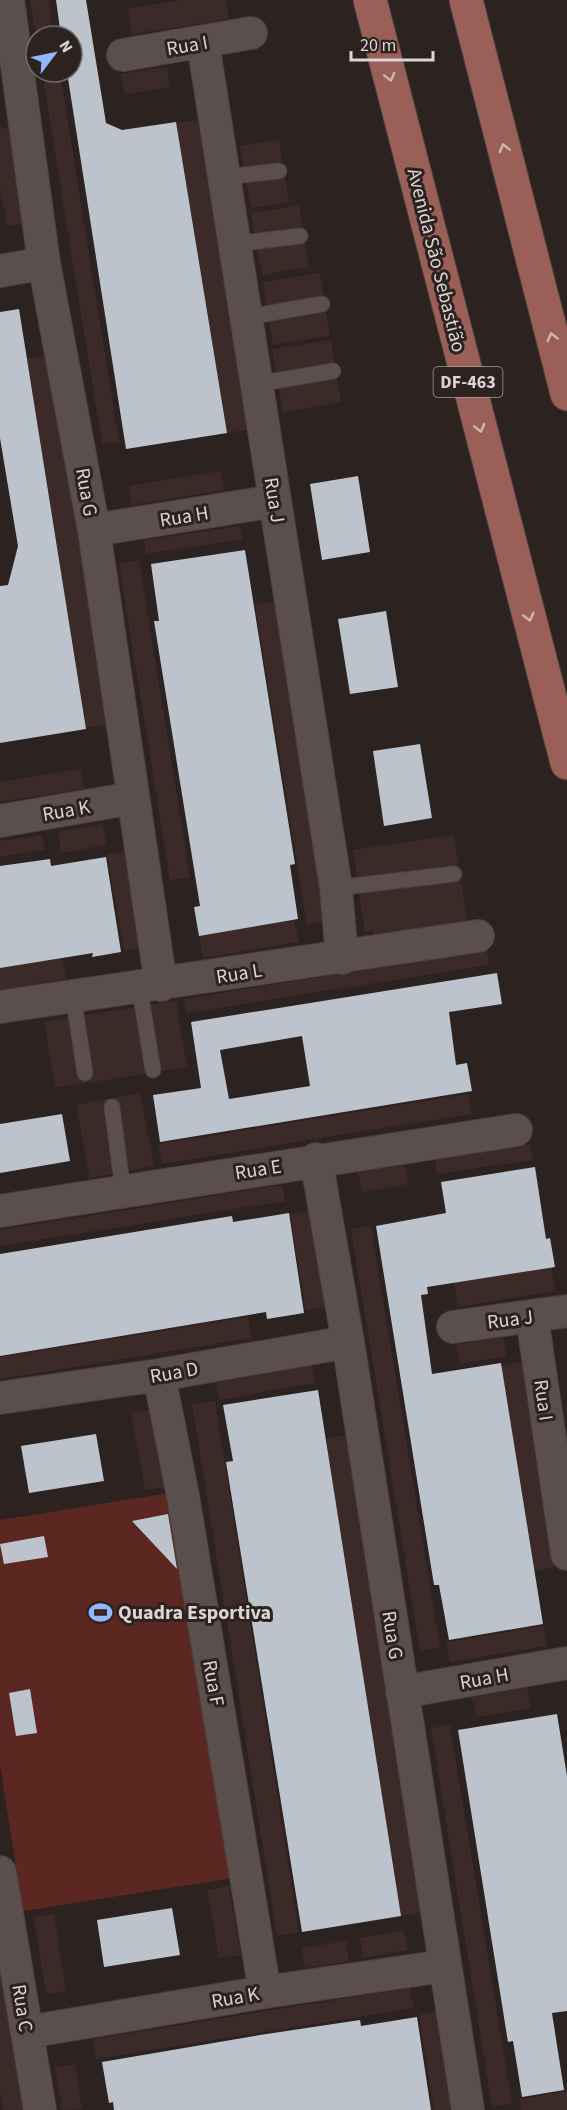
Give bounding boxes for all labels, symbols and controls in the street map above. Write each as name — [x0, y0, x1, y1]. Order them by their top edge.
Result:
north arrow — [24, 24, 84, 84]
scale bar — [351, 24, 434, 62]
street label: Rua I — [164, 29, 210, 63]
text: 20 m — [360, 33, 396, 58]
text: N — [54, 36, 78, 57]
one-way arrow — [382, 72, 395, 82]
one-way arrow — [499, 144, 511, 154]
street label: Avenida São Sebastião — [400, 165, 472, 355]
one-way arrow — [547, 332, 560, 342]
road number: DF-463 — [434, 367, 502, 397]
one-way arrow — [473, 423, 486, 433]
street label: Rua G — [68, 466, 104, 519]
street label: Rua J — [257, 475, 291, 525]
street label: Rua H — [158, 499, 211, 535]
one-way arrow — [522, 612, 535, 622]
street label: Rua K — [40, 793, 93, 829]
street label: Rua L — [214, 957, 264, 991]
street label: Rua E — [233, 1152, 284, 1187]
street label: Rua J — [486, 1303, 535, 1337]
street label: Rua D — [148, 1355, 201, 1391]
street label: Rua I — [526, 1378, 560, 1423]
sports icon: Quadra Esportiva — [87, 1599, 113, 1625]
place label: Quadra Esportiva — [118, 1599, 271, 1627]
street label: Rua G — [374, 1609, 410, 1661]
street label: Rua F — [195, 1658, 231, 1708]
street label: Rua H — [457, 1661, 511, 1697]
street label: Rua K — [209, 1980, 262, 2016]
street label: Rua C — [4, 1982, 40, 2034]

